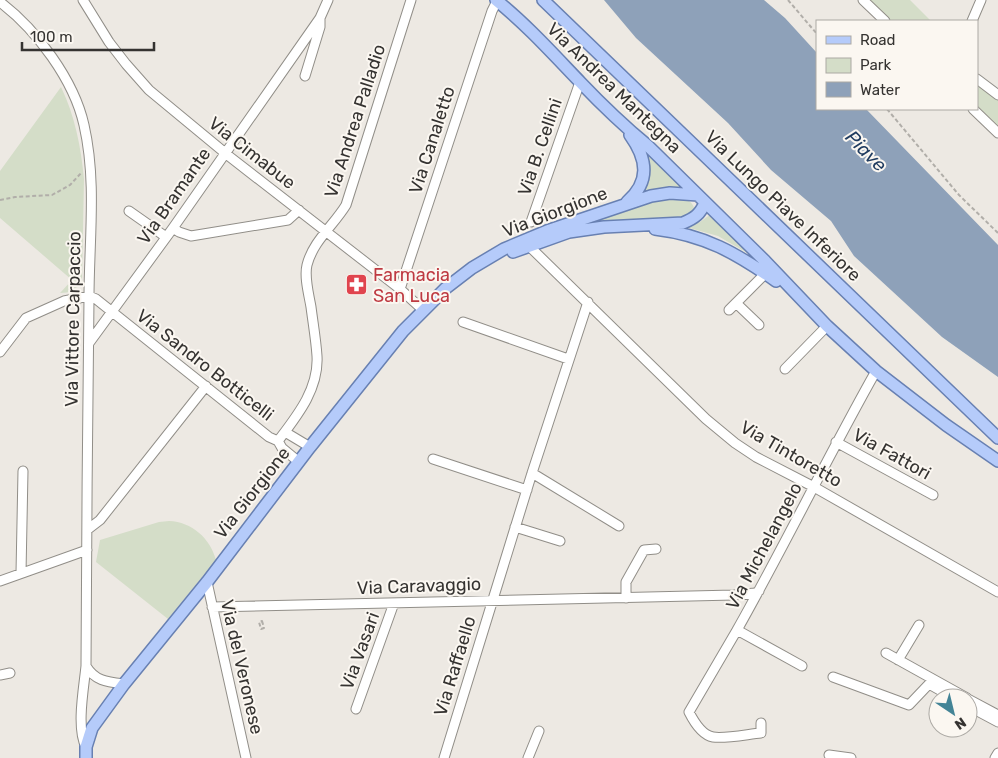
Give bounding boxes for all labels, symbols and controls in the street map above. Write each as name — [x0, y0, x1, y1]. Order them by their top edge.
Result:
street label: Via Andrea Mantegna — [542, 18, 686, 158]
scale bar — [22, 20, 155, 52]
legend — [816, 20, 978, 110]
text: 100 m — [30, 28, 72, 46]
text: Road — [860, 31, 896, 49]
street label: Via Andrea Palladio — [320, 41, 390, 201]
text: Park — [860, 56, 891, 74]
text: Water — [860, 81, 900, 99]
street label: Via Canaletto — [404, 83, 460, 197]
street label: Via B. Cellini — [513, 95, 567, 199]
street label: Via Cimabue — [204, 112, 300, 194]
street label: Via Lungo Piave Inferiore — [701, 126, 865, 286]
water label: Piave — [841, 126, 892, 177]
street label: Via Bramante — [133, 143, 215, 249]
street label: Via Giorgione — [499, 182, 611, 242]
street label: Via Vittore Carpaccio — [60, 231, 86, 407]
place label: Farmacia San Luca — [373, 264, 450, 307]
pharmacy icon: Farmacia San Luca — [345, 273, 369, 297]
street label: Via Sandro Botticelli — [132, 304, 278, 426]
street label: Via Tintoretto — [736, 416, 846, 492]
street label: Via Fattori — [849, 424, 935, 484]
street label: Via Giorgione — [209, 443, 295, 543]
street label: Via Michelangelo — [721, 479, 807, 613]
street label: Via Caravaggio — [356, 573, 482, 599]
street label: Via del Veronese — [216, 597, 268, 737]
street label: Via Vasari — [336, 609, 384, 693]
street label: Via Raffaello — [429, 613, 481, 719]
north arrow — [928, 688, 978, 738]
text: N — [951, 713, 969, 733]

